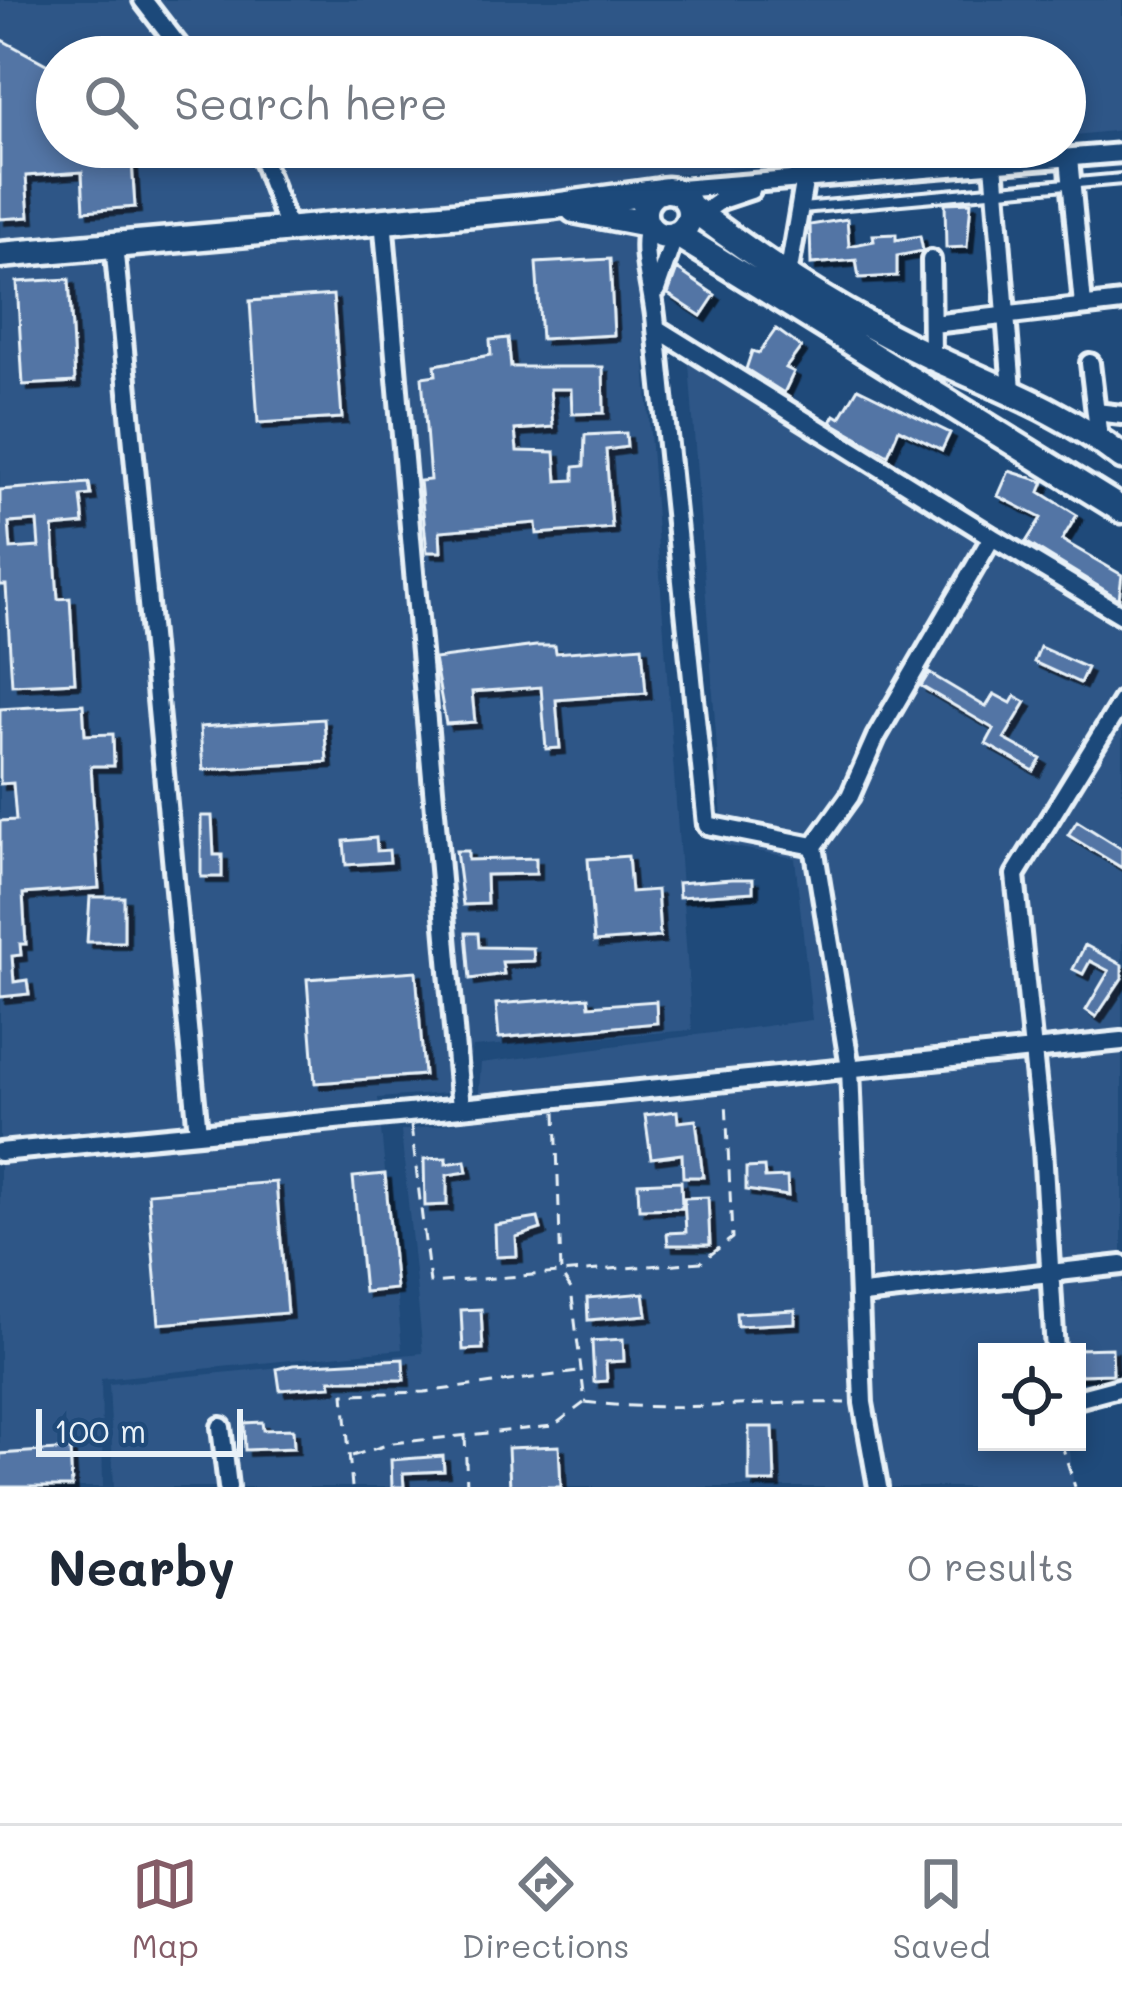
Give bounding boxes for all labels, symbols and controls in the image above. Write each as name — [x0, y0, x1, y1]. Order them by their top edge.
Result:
search box — [36, 36, 1086, 168]
icon: search — [78, 69, 144, 135]
text: Search here — [174, 73, 448, 131]
map controls — [978, 1343, 1086, 1451]
button: locate — [978, 1343, 1086, 1451]
scale bar — [36, 1403, 243, 1456]
text: 100 m — [54, 1408, 146, 1451]
text: Nearby — [48, 1532, 235, 1599]
text: 0 results — [908, 1540, 1074, 1591]
tab: Map — [132, 1851, 199, 1966]
tab: Directions — [462, 1851, 629, 1966]
tab: Saved — [893, 1851, 990, 1966]

